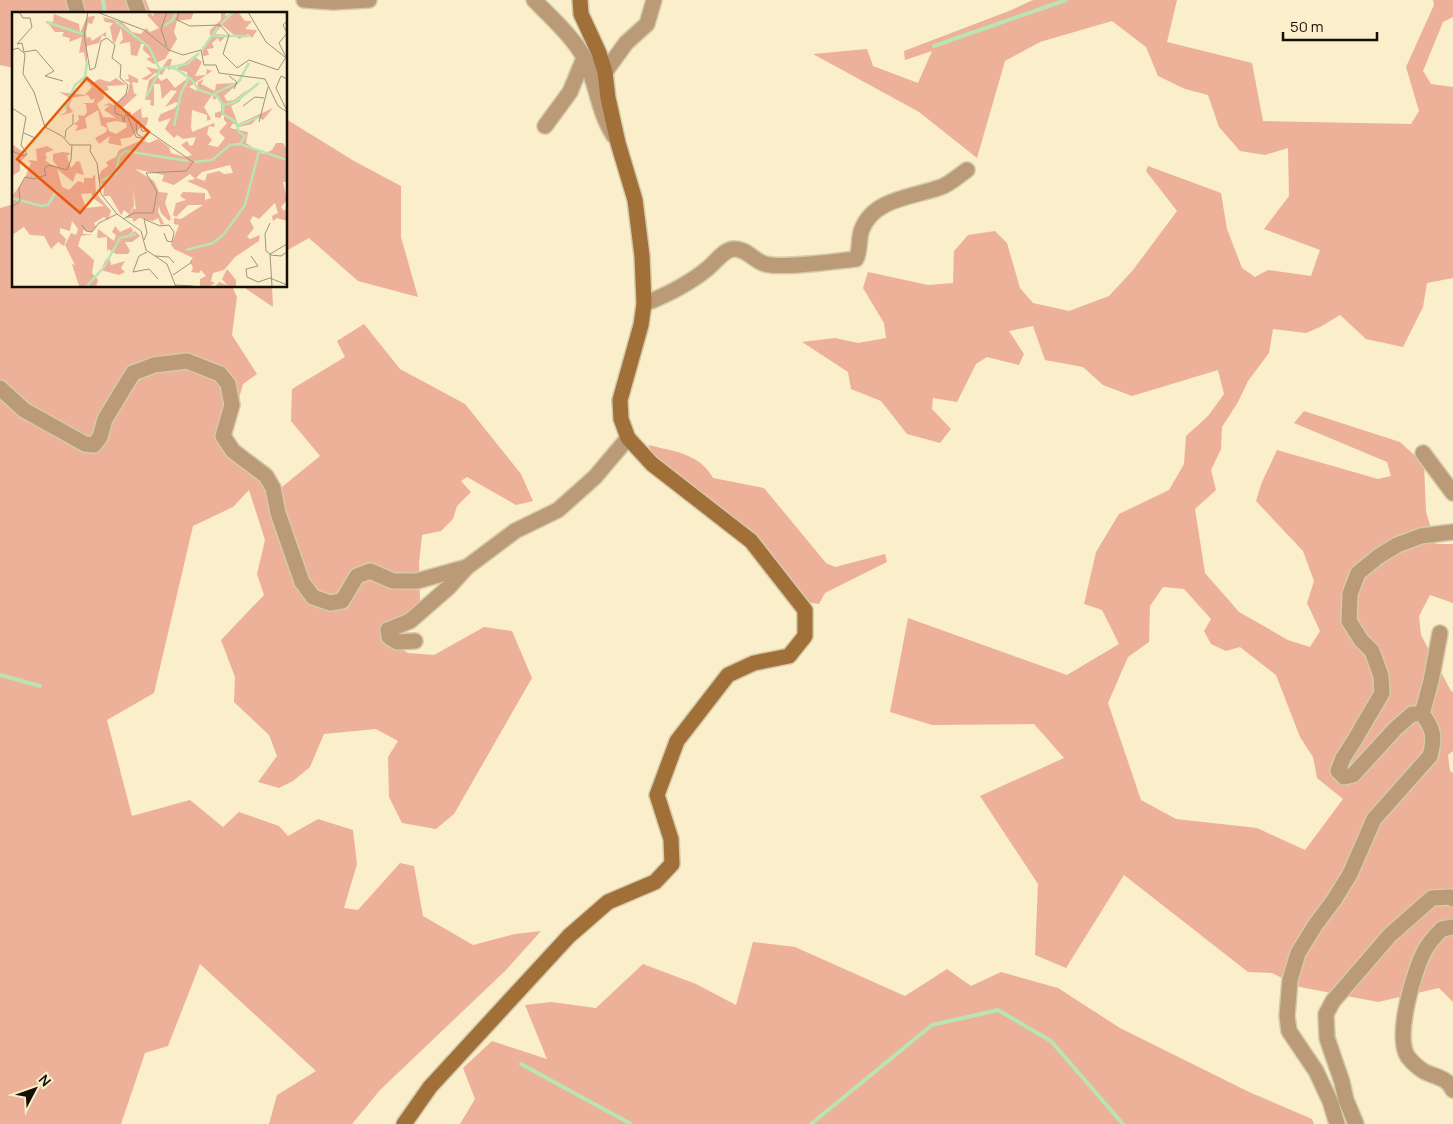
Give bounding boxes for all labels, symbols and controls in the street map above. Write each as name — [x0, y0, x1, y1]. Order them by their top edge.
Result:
scale bar — [1283, 10, 1377, 42]
inset map — [12, 12, 288, 288]
text: 50 m — [1290, 16, 1324, 37]
north arrow — [10, 1064, 60, 1114]
text: N — [35, 1070, 56, 1090]

